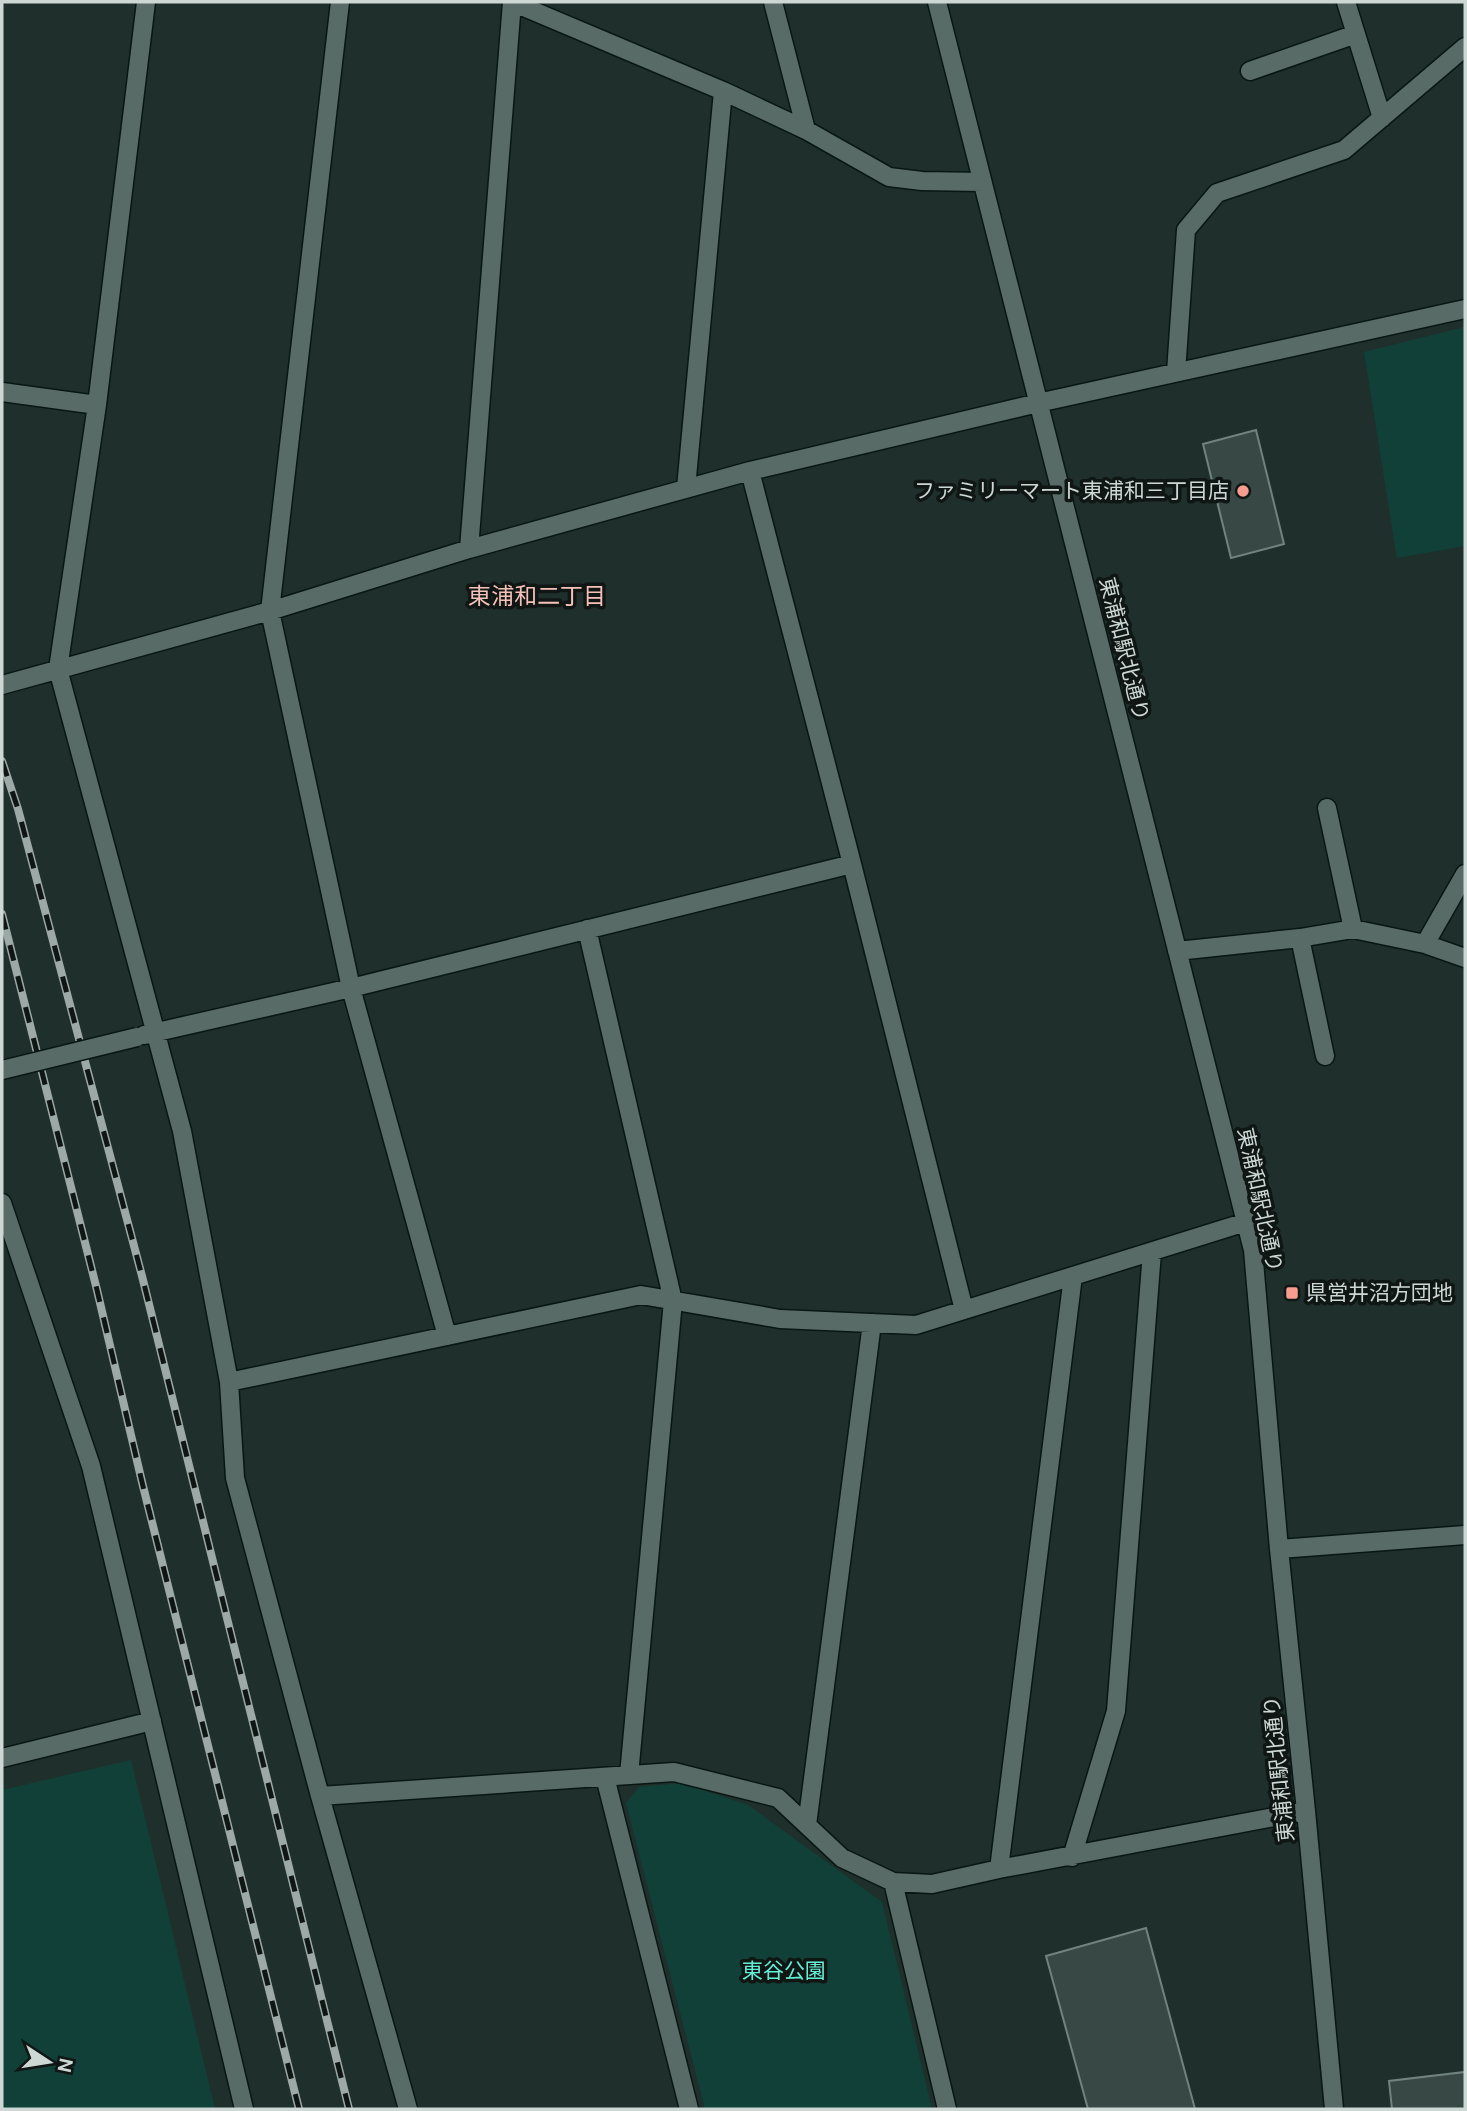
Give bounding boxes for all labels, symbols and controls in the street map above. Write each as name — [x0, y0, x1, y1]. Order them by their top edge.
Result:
place label: ファミリーマート東浦和三丁目店 — [914, 477, 1229, 505]
marker: ファミリーマート東浦和三丁目店 — [1235, 483, 1251, 499]
street label: 東浦和駅北通り — [1093, 574, 1155, 724]
district label: 東浦和二丁目 — [468, 581, 606, 611]
street label: 東浦和駅北通り — [1231, 1125, 1289, 1275]
place label: 県営井沼方団地 — [1306, 1279, 1453, 1307]
marker: 県営井沼方団地 — [1284, 1285, 1300, 1301]
street label: 東浦和駅北通り — [1257, 1694, 1301, 1844]
park label: 東谷公園 — [742, 1957, 826, 1985]
north arrow — [14, 2027, 84, 2097]
text: N — [51, 2056, 79, 2075]

